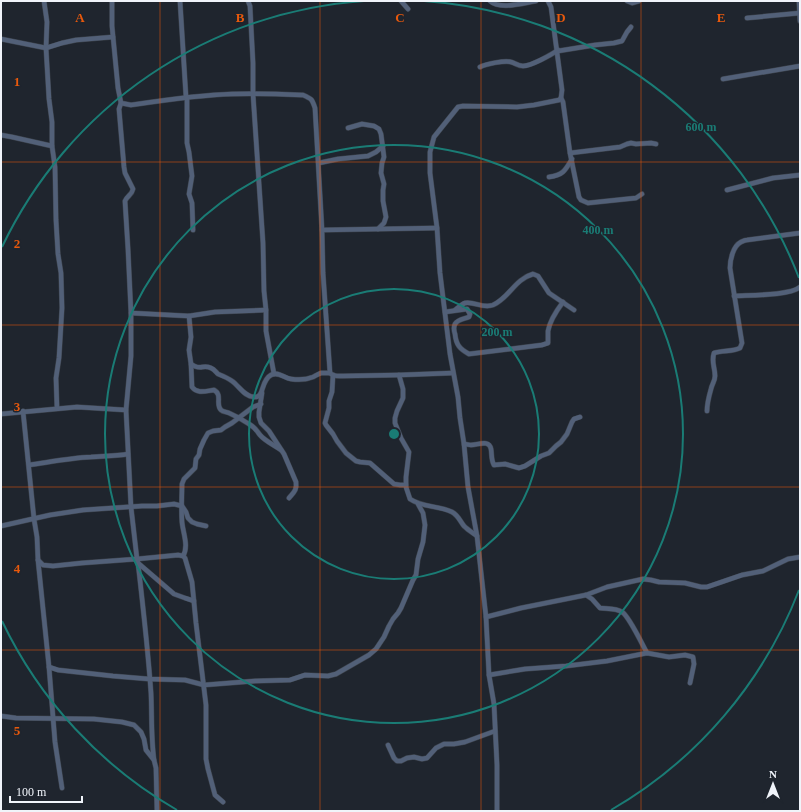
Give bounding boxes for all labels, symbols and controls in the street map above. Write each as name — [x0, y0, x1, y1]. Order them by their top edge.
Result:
text: A — [75, 10, 85, 25]
text: B — [236, 10, 245, 25]
text: C — [395, 10, 405, 25]
text: D — [556, 10, 566, 25]
text: E — [717, 10, 725, 25]
text: 1 — [14, 74, 20, 89]
text: 600 m — [686, 120, 717, 134]
text: 400 m — [583, 223, 614, 237]
text: 2 — [14, 236, 20, 251]
text: 200 m — [482, 325, 513, 339]
text: 3 — [14, 399, 21, 414]
centre of rings — [387, 427, 401, 441]
text: 4 — [14, 561, 21, 576]
text: 5 — [14, 723, 21, 738]
north arrow — [753, 764, 793, 804]
text: N — [769, 768, 777, 780]
scale bar — [10, 778, 82, 804]
text: 100 m — [16, 785, 47, 799]

